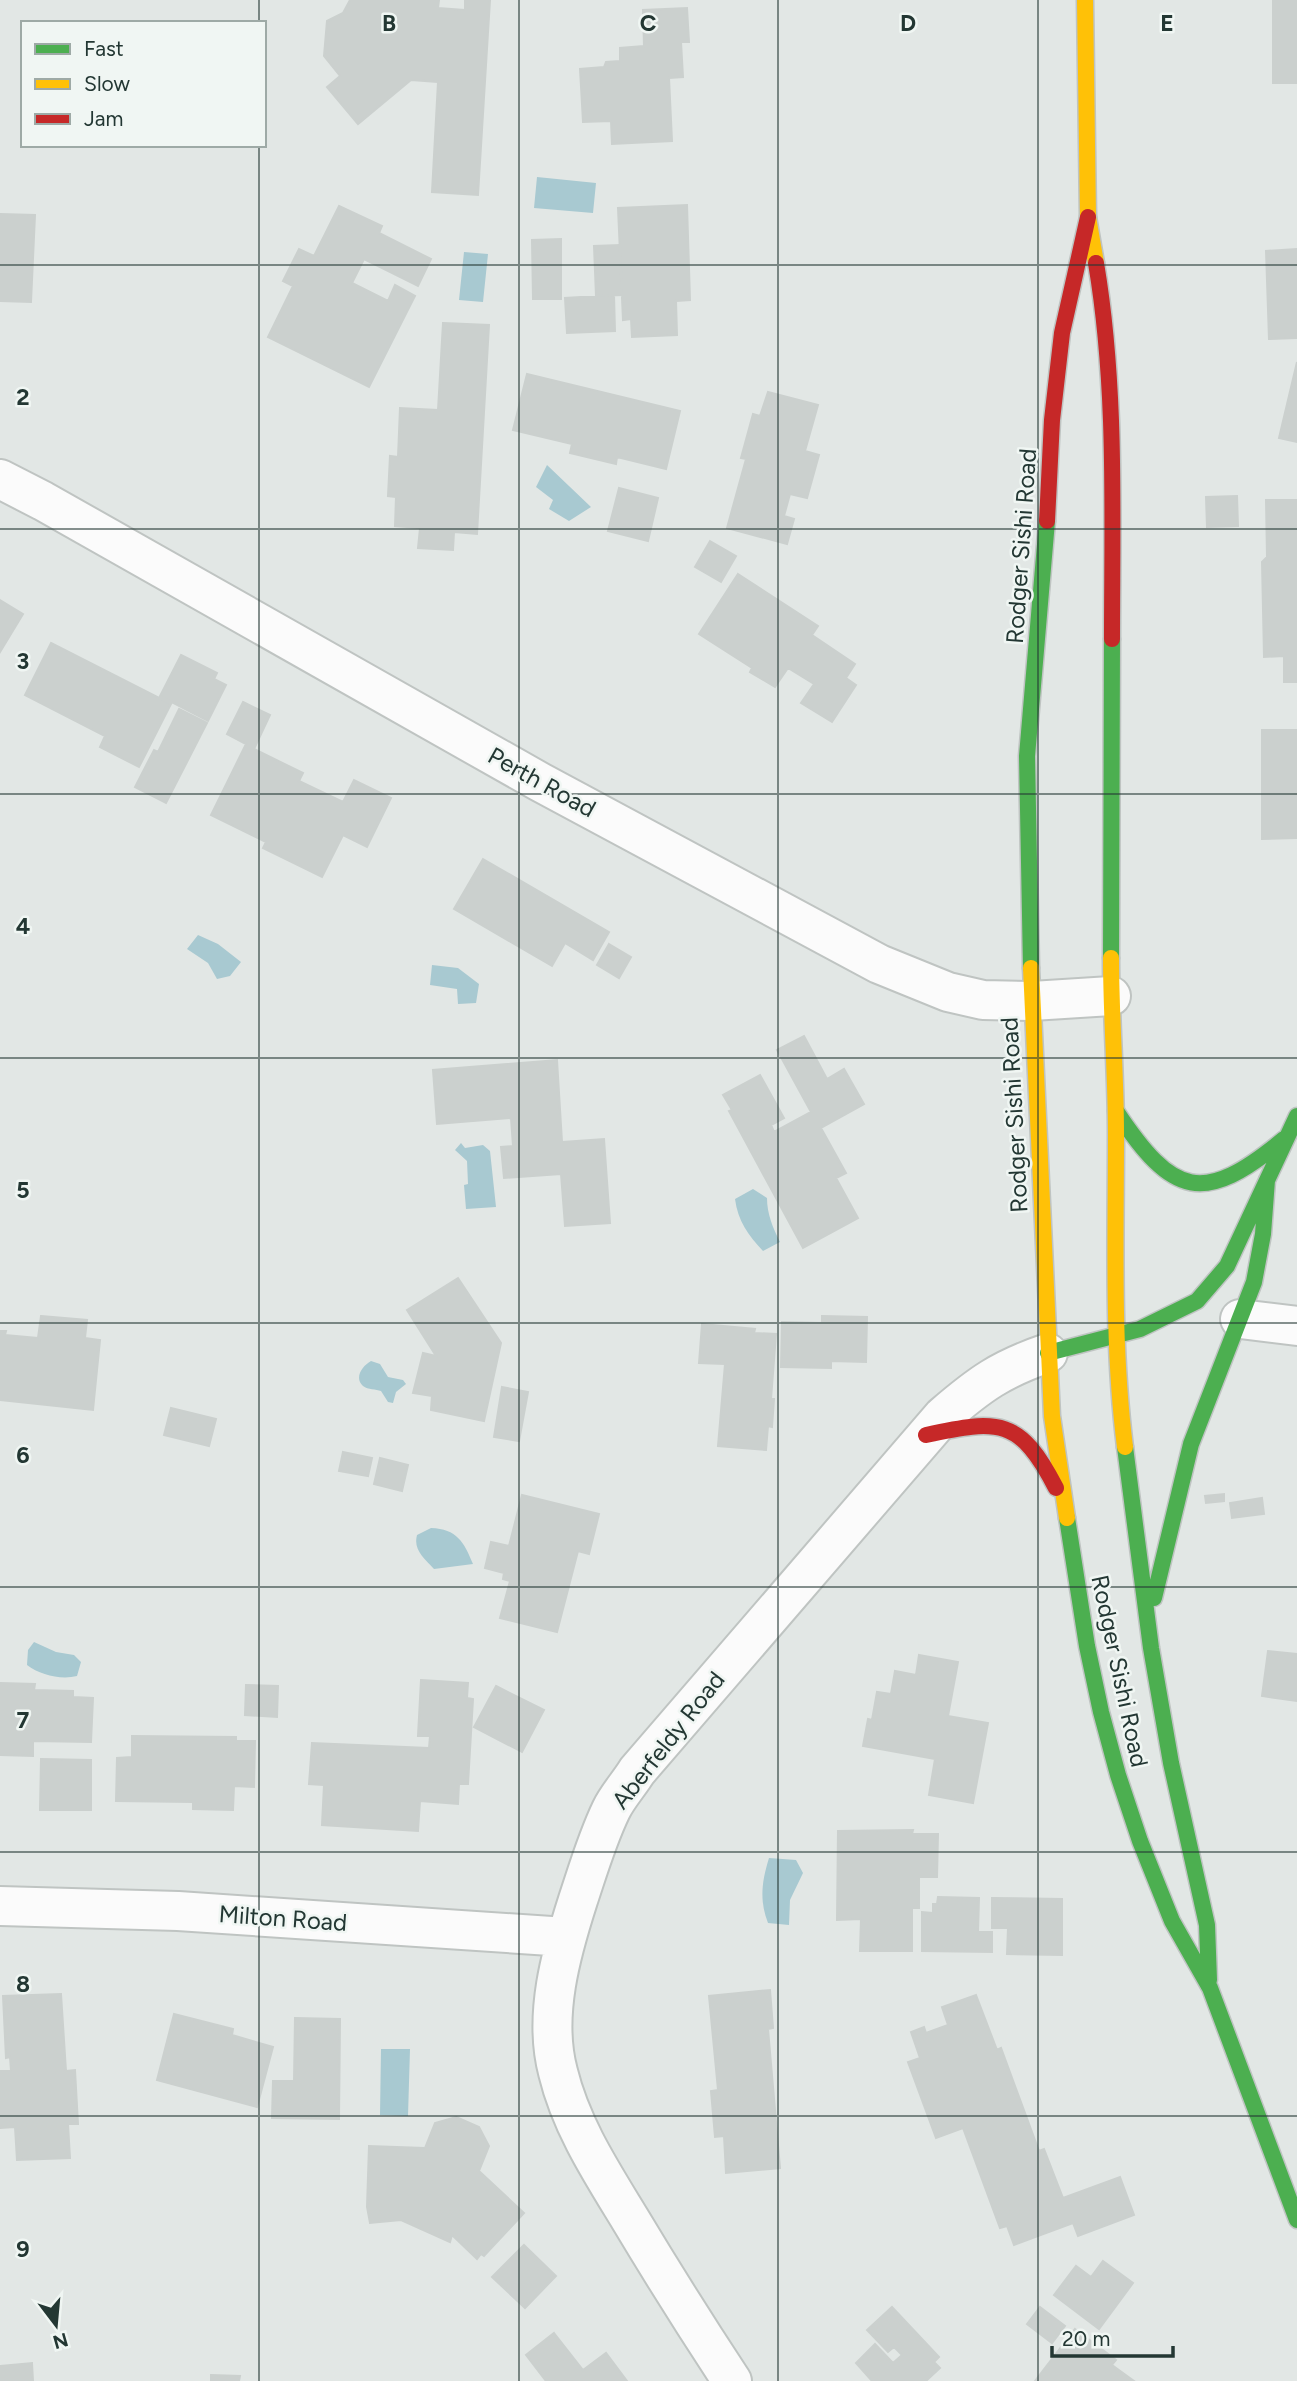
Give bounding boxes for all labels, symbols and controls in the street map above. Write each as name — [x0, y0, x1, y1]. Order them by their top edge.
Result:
text: B — [382, 9, 396, 37]
text: C — [640, 9, 657, 37]
text: D — [900, 9, 916, 37]
text: E — [1160, 9, 1174, 37]
legend — [21, 21, 266, 147]
text: Fast — [84, 36, 124, 61]
text: Slow — [84, 71, 130, 96]
text: Jam — [84, 106, 123, 131]
text: 2 — [16, 383, 30, 411]
street label: Rodger Sishi Road — [1000, 447, 1042, 645]
text: 3 — [17, 647, 29, 675]
street label: Perth Road — [483, 741, 601, 823]
text: 4 — [16, 912, 30, 940]
street label: Rodger Sishi Road — [994, 1016, 1034, 1214]
text: 5 — [16, 1176, 30, 1204]
text: 6 — [16, 1441, 30, 1469]
street label: Rodger Sishi Road — [1085, 1572, 1155, 1770]
street label: Aberfeldy Road — [605, 1665, 731, 1815]
text: 7 — [17, 1706, 30, 1734]
street label: Milton Road — [218, 1899, 348, 1937]
text: 8 — [16, 1970, 30, 1998]
text: 9 — [16, 2235, 30, 2263]
north arrow — [21, 2290, 91, 2360]
scale bar — [1052, 2314, 1173, 2358]
text: 20 m — [1062, 2326, 1110, 2351]
text: N — [50, 2328, 71, 2354]

